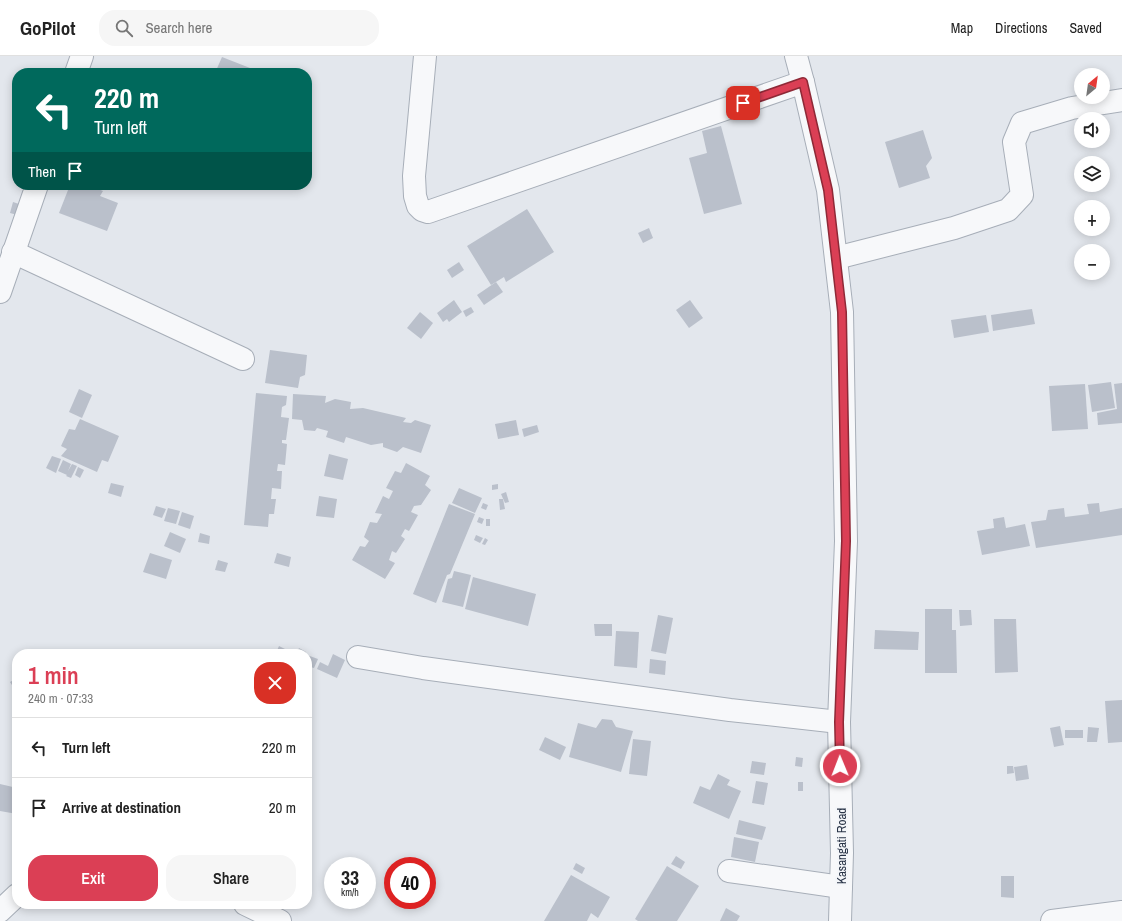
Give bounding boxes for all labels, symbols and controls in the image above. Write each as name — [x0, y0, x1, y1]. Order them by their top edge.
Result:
search box — [99, 10, 379, 46]
text: GoPilot — [20, 15, 75, 41]
icon: search — [113, 17, 135, 39]
text: Search here — [145, 17, 212, 38]
text: Map — [951, 19, 973, 37]
text: Directions — [995, 19, 1047, 37]
text: Saved — [1069, 19, 1102, 37]
north arrow — [1074, 68, 1110, 104]
map controls — [1074, 68, 1110, 280]
text: 220 m — [94, 79, 159, 117]
icon: left — [28, 84, 80, 136]
pin — [726, 86, 760, 120]
icon: arrive — [732, 92, 754, 114]
button: sound — [1074, 112, 1110, 148]
text: Turn left — [94, 115, 147, 140]
button: layers — [1074, 156, 1110, 192]
icon: arrive — [64, 160, 86, 182]
text: Then — [28, 161, 56, 182]
button: + — [1074, 200, 1110, 236]
button: − — [1074, 244, 1110, 280]
text: 1 min — [28, 659, 79, 691]
button: close — [254, 662, 296, 704]
text: 240 m · 07:33 — [28, 690, 93, 707]
icon: left — [28, 737, 50, 759]
text: Turn left — [62, 737, 110, 758]
text: 220 m — [262, 737, 296, 758]
position arrow — [819, 745, 861, 787]
icon: arrive — [28, 797, 50, 819]
text: Arrive at destination — [62, 797, 181, 818]
text: 20 m — [269, 797, 296, 818]
street label: Kasangati Road — [833, 808, 850, 884]
button: Exit — [28, 855, 158, 901]
button: Share — [166, 855, 296, 901]
speed limit sign: 40 — [384, 857, 436, 909]
text: 33 — [341, 864, 359, 891]
text: km/h — [341, 886, 359, 899]

